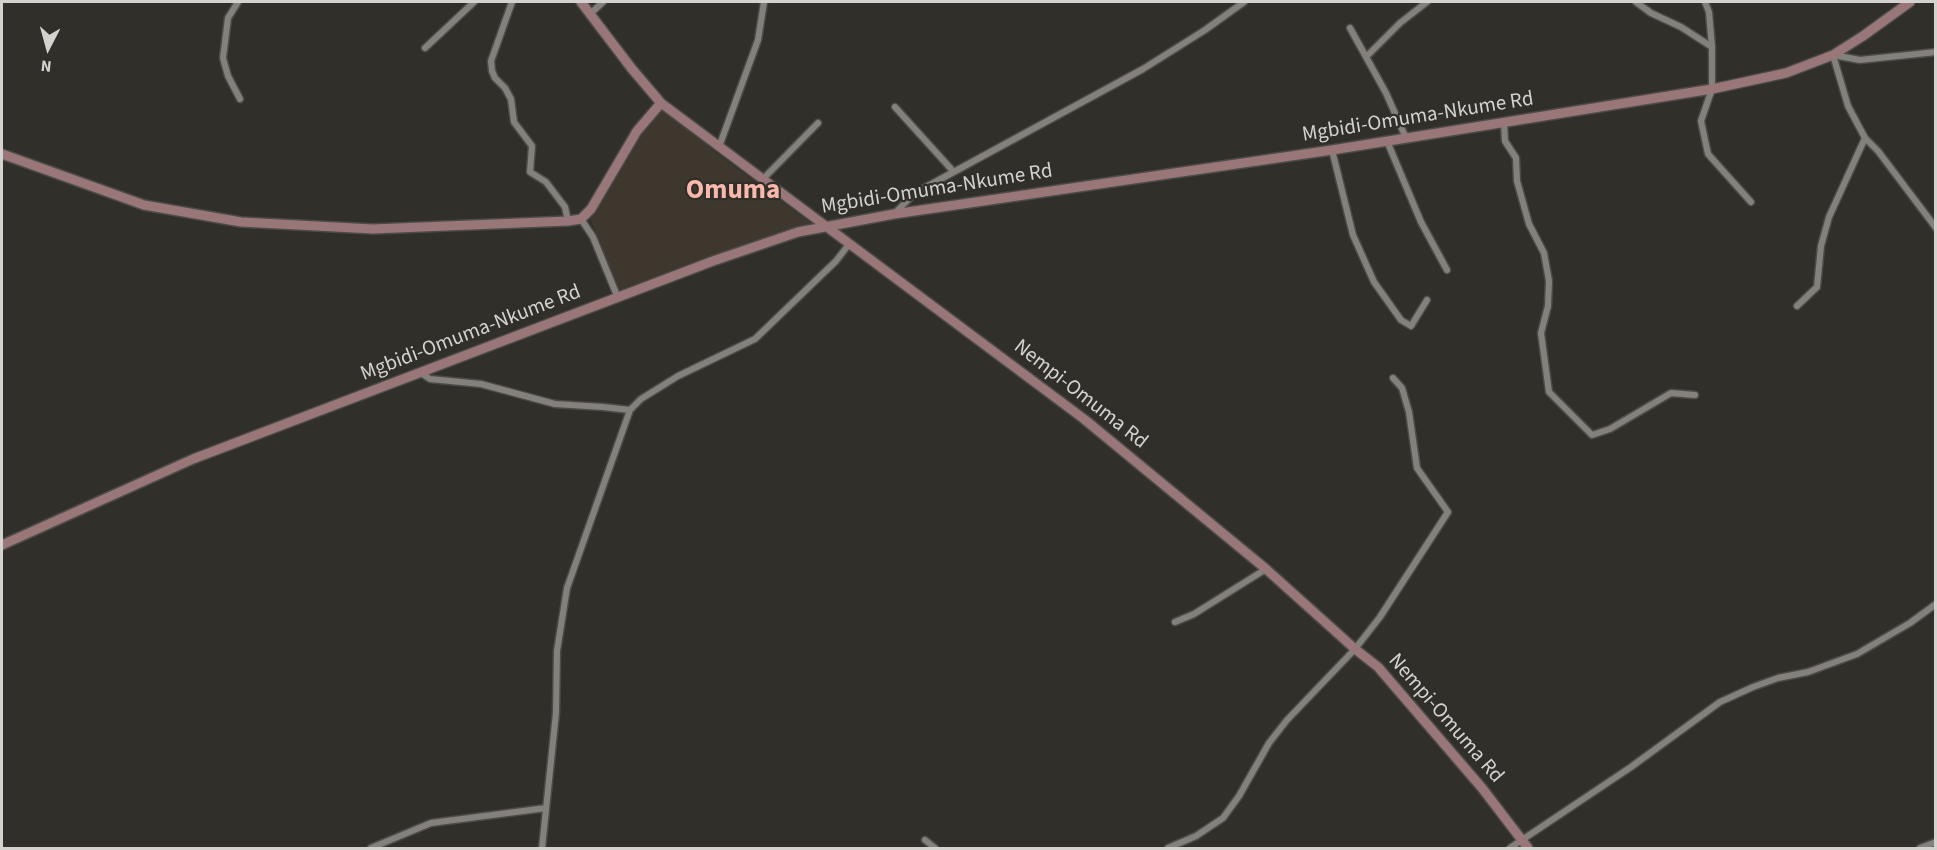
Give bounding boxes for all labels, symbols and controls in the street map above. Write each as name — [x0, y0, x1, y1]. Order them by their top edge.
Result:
north arrow — [18, 18, 78, 78]
text: N — [40, 54, 53, 77]
street label: Mgbidi-Omuma-Nkume Rd — [1301, 87, 1535, 149]
street label: Mgbidi-Omuma-Nkume Rd — [820, 159, 1054, 221]
district label: Omuma — [686, 176, 780, 208]
street label: Mgbidi-Omuma-Nkume Rd — [357, 280, 585, 388]
street label: Nempi-Omuma Rd — [1008, 335, 1152, 455]
street label: Nempi-Omuma Rd — [1382, 649, 1508, 789]

